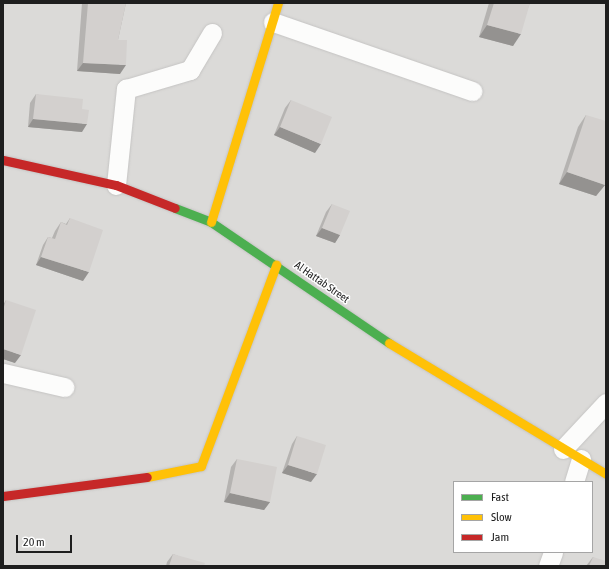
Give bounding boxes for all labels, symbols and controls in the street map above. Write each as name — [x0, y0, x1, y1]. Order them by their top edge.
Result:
street label: Al Hattab Street — [292, 258, 352, 306]
legend — [453, 481, 593, 553]
text: Fast — [491, 490, 509, 504]
text: Slow — [491, 510, 512, 524]
scale bar — [18, 527, 74, 553]
text: Jam — [491, 530, 509, 544]
text: 20 m — [23, 535, 45, 549]

